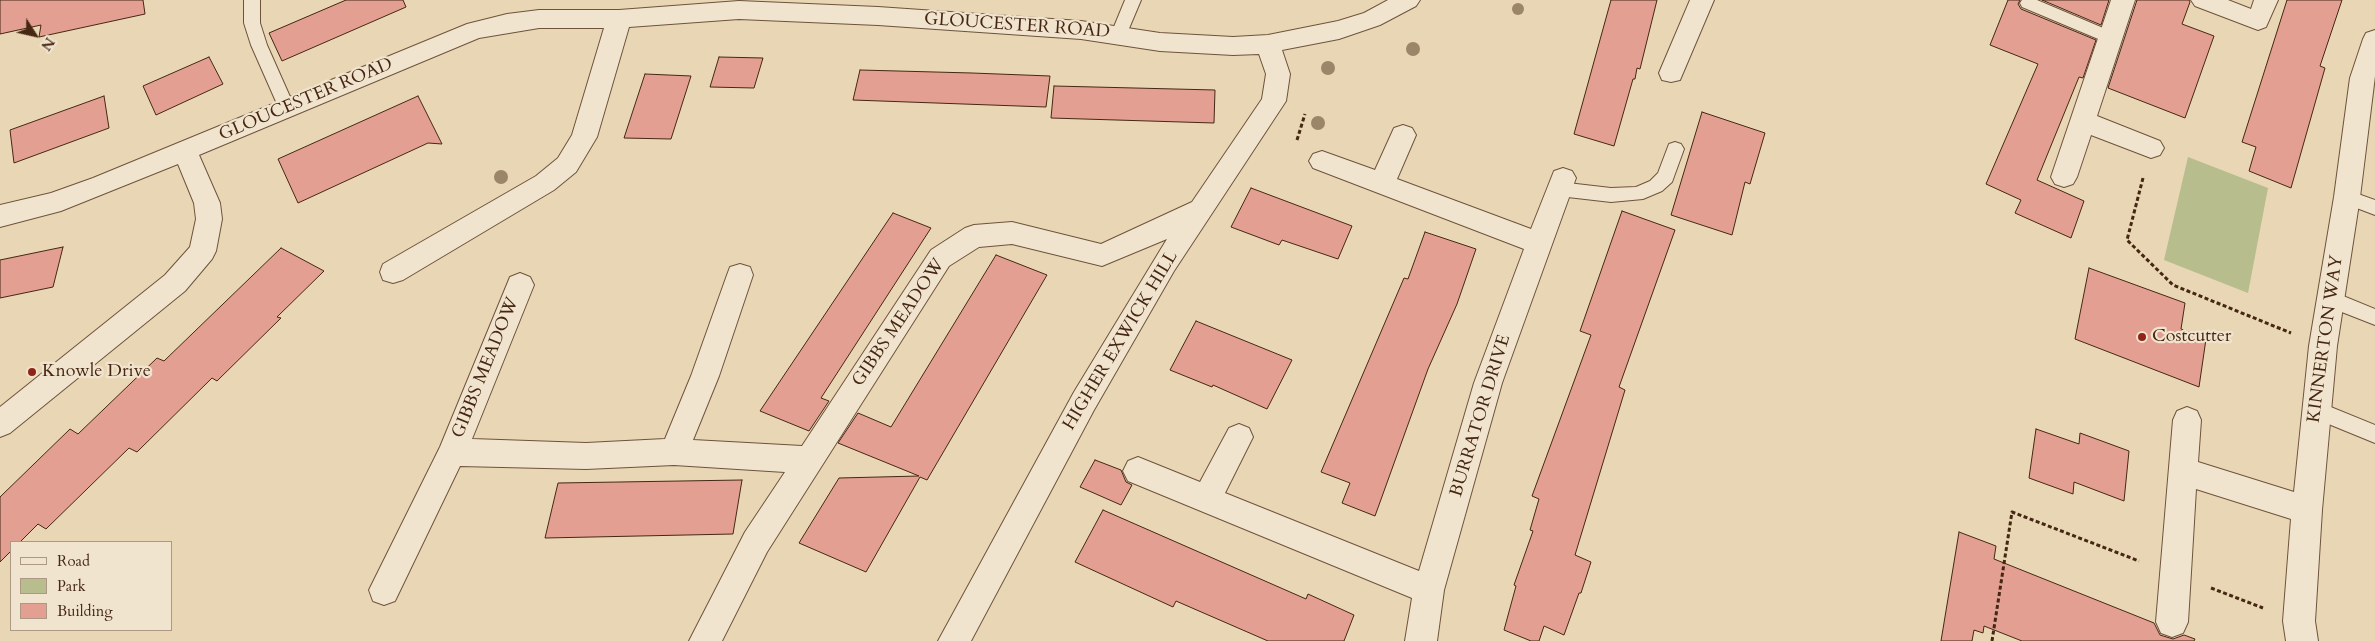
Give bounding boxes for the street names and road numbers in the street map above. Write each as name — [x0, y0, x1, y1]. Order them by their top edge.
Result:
street label: GLOUCESTER ROAD — [923, 9, 1111, 43]
street label: GLOUCESTER ROAD — [216, 54, 396, 146]
street label: HIGHER EXWICK HILL — [1059, 248, 1183, 434]
street label: KINNERTON WAY — [2304, 254, 2348, 424]
street label: GIBBS MEADOW — [848, 255, 950, 391]
street label: GIBBS MEADOW — [448, 295, 524, 441]
street label: BURRATOR DRIVE — [1446, 332, 1516, 500]

